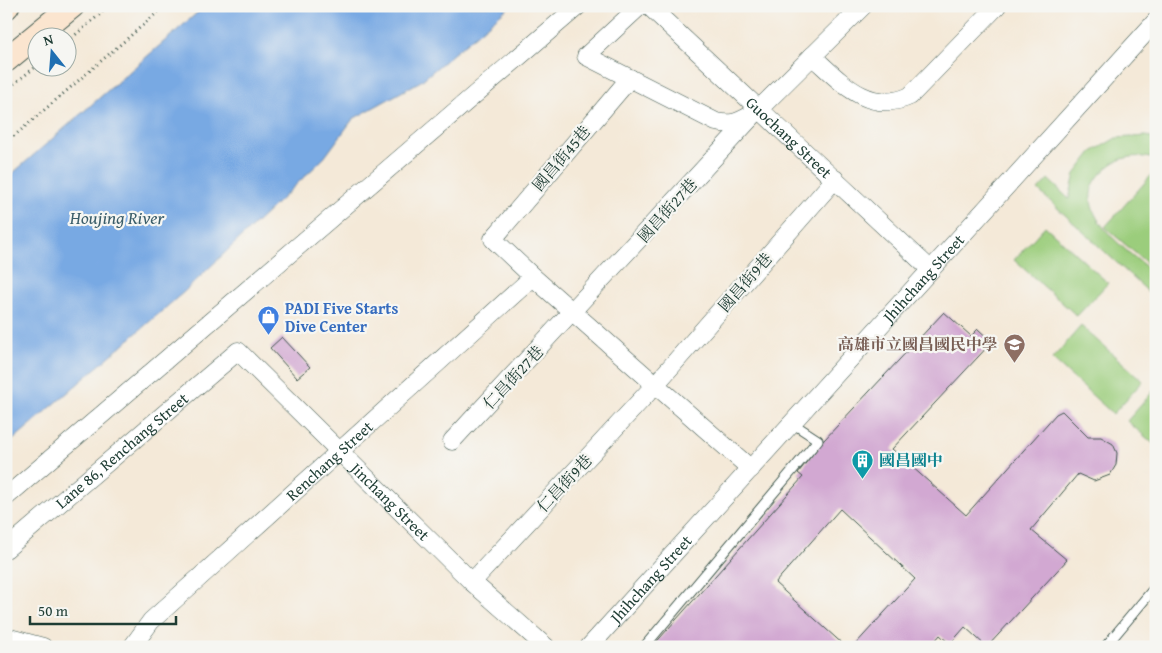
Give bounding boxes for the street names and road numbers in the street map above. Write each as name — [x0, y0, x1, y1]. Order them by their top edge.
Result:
street label: Guochang Street — [741, 91, 838, 184]
street label: 國昌街45巷 — [526, 120, 596, 196]
street label: 國昌街27巷 — [632, 172, 702, 248]
street label: Jhihchang Street — [876, 228, 970, 329]
street label: 國昌街9巷 — [712, 247, 778, 317]
street label: 仁昌街27巷 — [477, 340, 549, 414]
street label: Lane 86, Renchang Street — [50, 386, 194, 514]
street label: Renchang Street — [280, 415, 378, 506]
street label: 仁昌街9巷 — [531, 449, 597, 517]
street label: Jinchang Street — [344, 455, 436, 546]
street label: Jhihchang Street — [603, 529, 697, 630]

